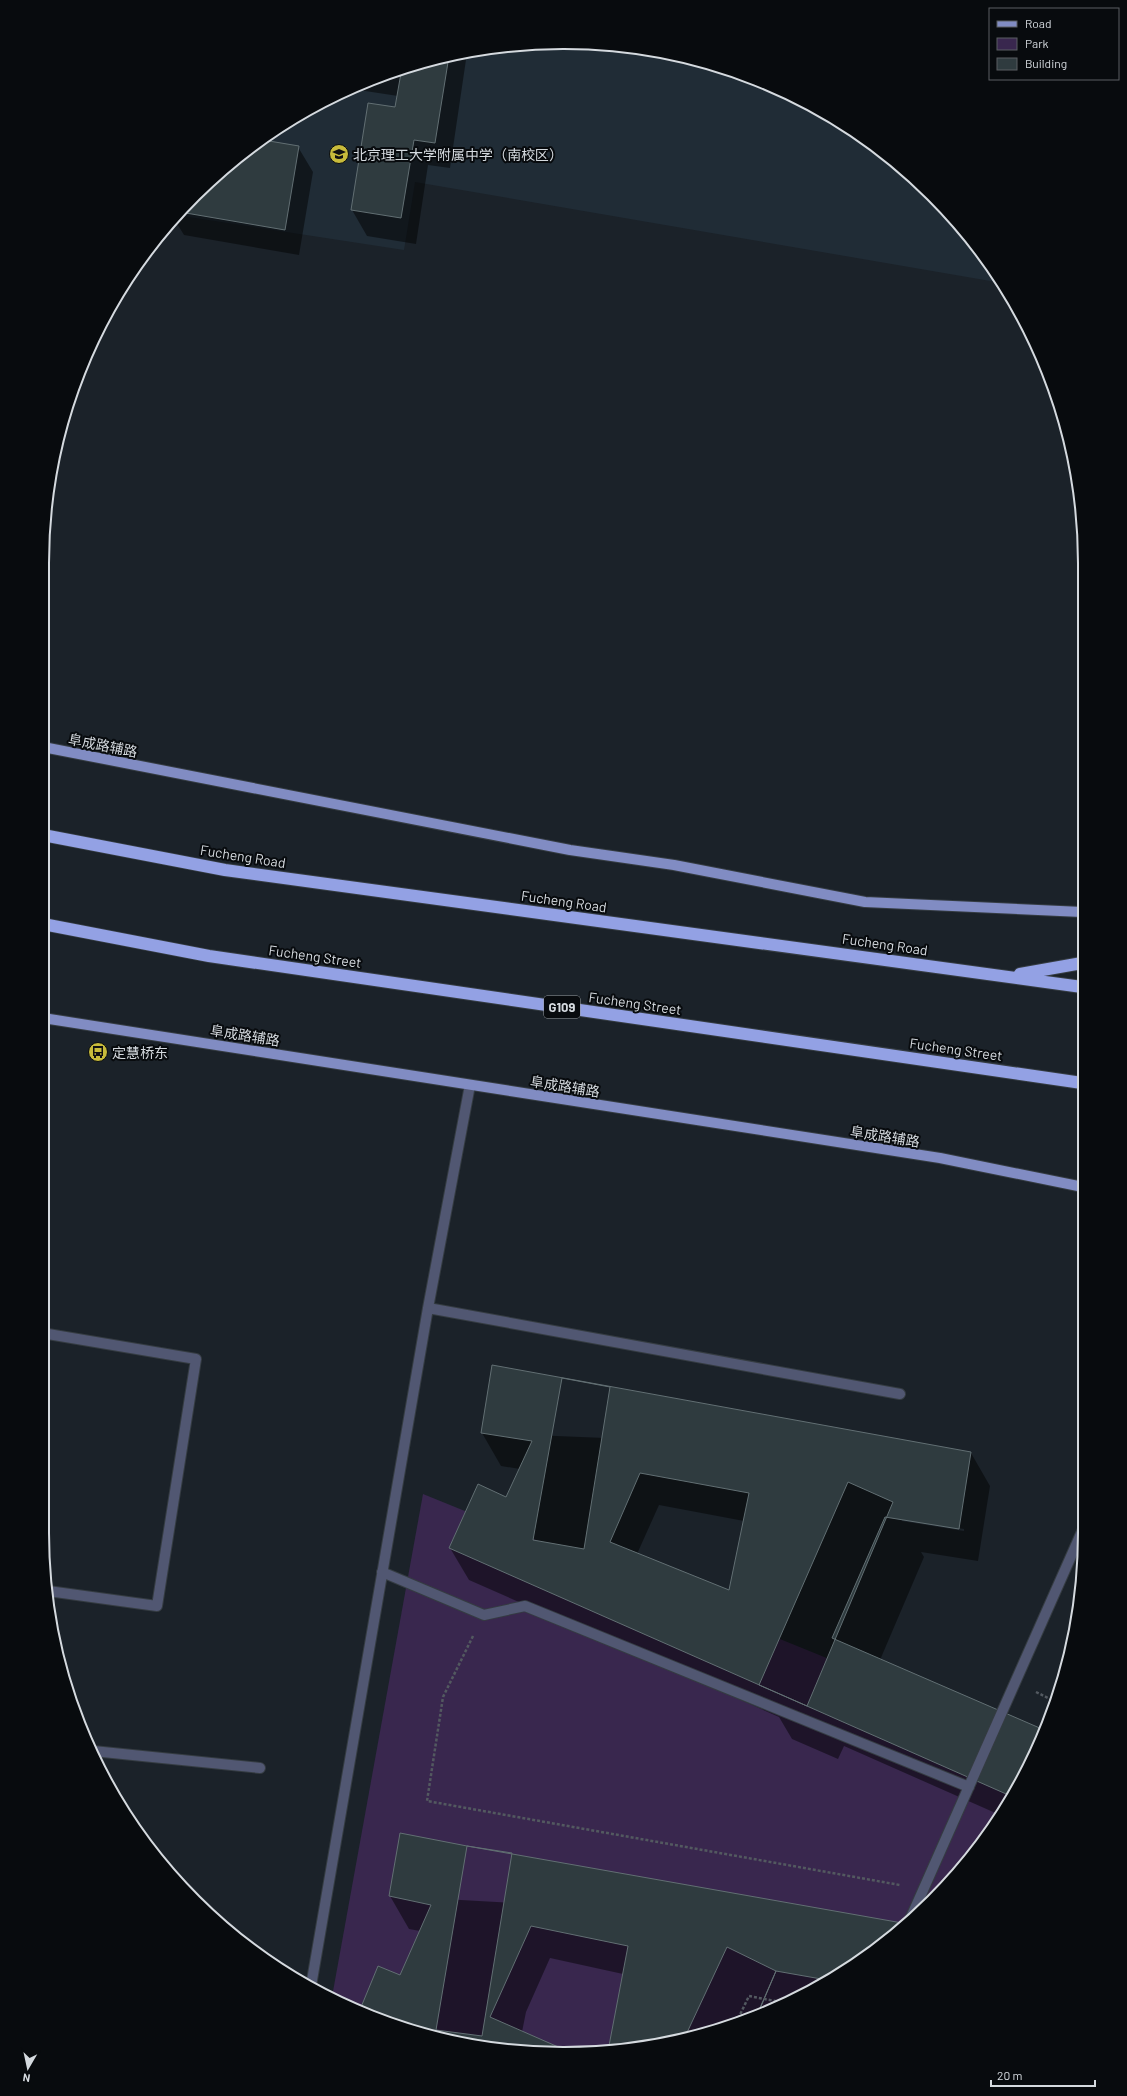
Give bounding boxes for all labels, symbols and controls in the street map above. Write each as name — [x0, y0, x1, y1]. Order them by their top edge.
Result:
legend — [989, 8, 1119, 80]
text: Road — [1025, 16, 1052, 30]
text: Park — [1025, 36, 1049, 50]
text: Building — [1025, 56, 1067, 70]
school or university icon: 北京理工大学附属中学（南校区） — [328, 143, 350, 165]
place label: 北京理工大学附属中学（南校区） — [353, 146, 563, 163]
street label: 阜成路辅路 — [67, 730, 139, 760]
street label: Fucheng Road — [199, 841, 287, 871]
street label: Fucheng Road — [520, 887, 608, 915]
street label: Fucheng Road — [841, 930, 929, 958]
street label: Fucheng Street — [268, 941, 362, 971]
street label: Fucheng Street — [588, 988, 682, 1018]
road number: G109 — [544, 996, 580, 1018]
street label: 阜成路辅路 — [209, 1021, 281, 1049]
street label: Fucheng Street — [909, 1034, 1003, 1064]
bus stop icon: 定慧桥东 — [87, 1041, 109, 1063]
place label: 定慧桥东 — [112, 1044, 168, 1061]
street label: 阜成路辅路 — [529, 1072, 601, 1100]
street label: 阜成路辅路 — [849, 1122, 921, 1150]
north arrow — [8, 2048, 48, 2088]
scale bar — [991, 2062, 1095, 2088]
text: 20 m — [997, 2068, 1023, 2082]
text: N — [22, 2071, 31, 2085]

